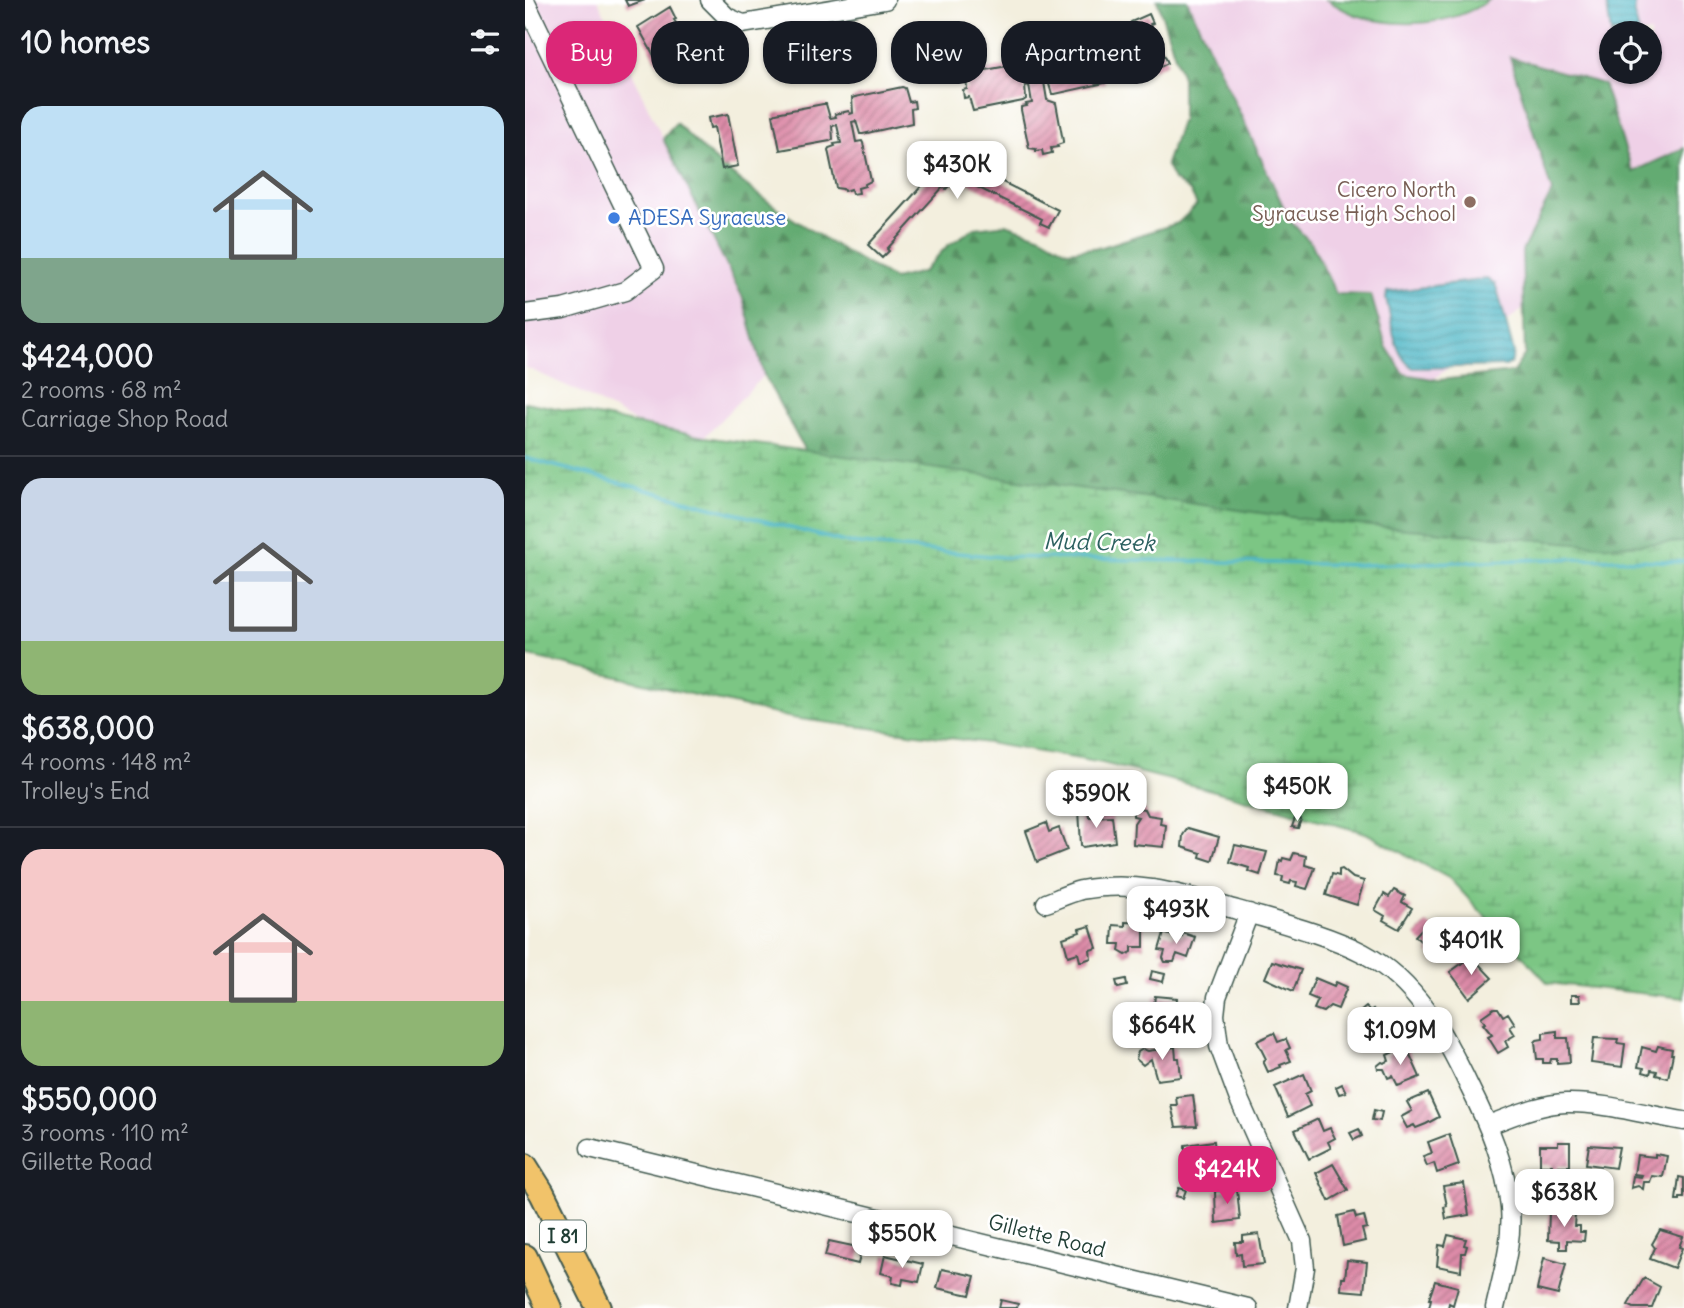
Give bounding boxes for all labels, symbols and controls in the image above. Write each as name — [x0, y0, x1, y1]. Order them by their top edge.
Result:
chip: Buy — [546, 21, 637, 84]
chip: Rent — [651, 21, 749, 84]
chip: Filters — [763, 21, 877, 84]
chip: New — [891, 21, 987, 84]
chip: Apartment — [1001, 21, 1165, 84]
map controls — [1599, 21, 1662, 84]
button: locate — [1599, 21, 1662, 84]
text: 10 homes — [21, 23, 150, 61]
icon: filters — [466, 23, 504, 61]
pin: $430K — [908, 142, 1006, 201]
text: $430K — [923, 149, 991, 178]
icon: home — [200, 152, 326, 278]
place label: Cicero North Syracuse High School — [1252, 176, 1456, 227]
marker: Cicero North Syracuse High School — [1462, 194, 1478, 210]
place label: ADESA Syracuse — [628, 204, 786, 231]
marker: ADESA Syracuse — [606, 210, 622, 226]
text: $424,000 — [21, 337, 154, 375]
text: 2 rooms · 68 m² — [21, 375, 182, 404]
text: Carriage Shop Road — [21, 404, 228, 433]
icon: home — [200, 524, 326, 650]
water label: Mud Creek — [1043, 526, 1156, 557]
text: $638,000 — [21, 709, 155, 747]
text: 4 rooms · 148 m² — [21, 747, 191, 776]
pin: $450K — [1248, 764, 1346, 823]
pin: $590K — [1047, 770, 1145, 830]
text: $450K — [1263, 771, 1331, 800]
text: Trolley's End — [21, 776, 150, 805]
text: $590K — [1062, 778, 1130, 807]
pin: $493K — [1127, 886, 1225, 946]
text: $493K — [1143, 894, 1209, 923]
icon: home — [200, 895, 326, 1021]
pin: $401K — [1422, 918, 1520, 977]
text: $401K — [1439, 925, 1503, 954]
pin: $664K — [1113, 1002, 1211, 1062]
pin: $1.09M — [1343, 1007, 1457, 1067]
text: $664K — [1129, 1010, 1195, 1039]
text: $1.09M — [1363, 1015, 1437, 1044]
text: $550,000 — [21, 1080, 157, 1118]
text: 3 rooms · 110 m² — [21, 1118, 189, 1147]
pin: $424K — [1178, 1146, 1276, 1206]
text: Gillette Road — [21, 1147, 153, 1176]
text: $424K — [1194, 1154, 1260, 1183]
pin: $638K — [1515, 1170, 1613, 1229]
text: $638K — [1531, 1177, 1597, 1206]
street label: Gillette Road — [986, 1208, 1109, 1263]
pin: $550K — [853, 1210, 951, 1270]
text: $550K — [868, 1218, 936, 1247]
road number: I 81 — [540, 1220, 586, 1252]

